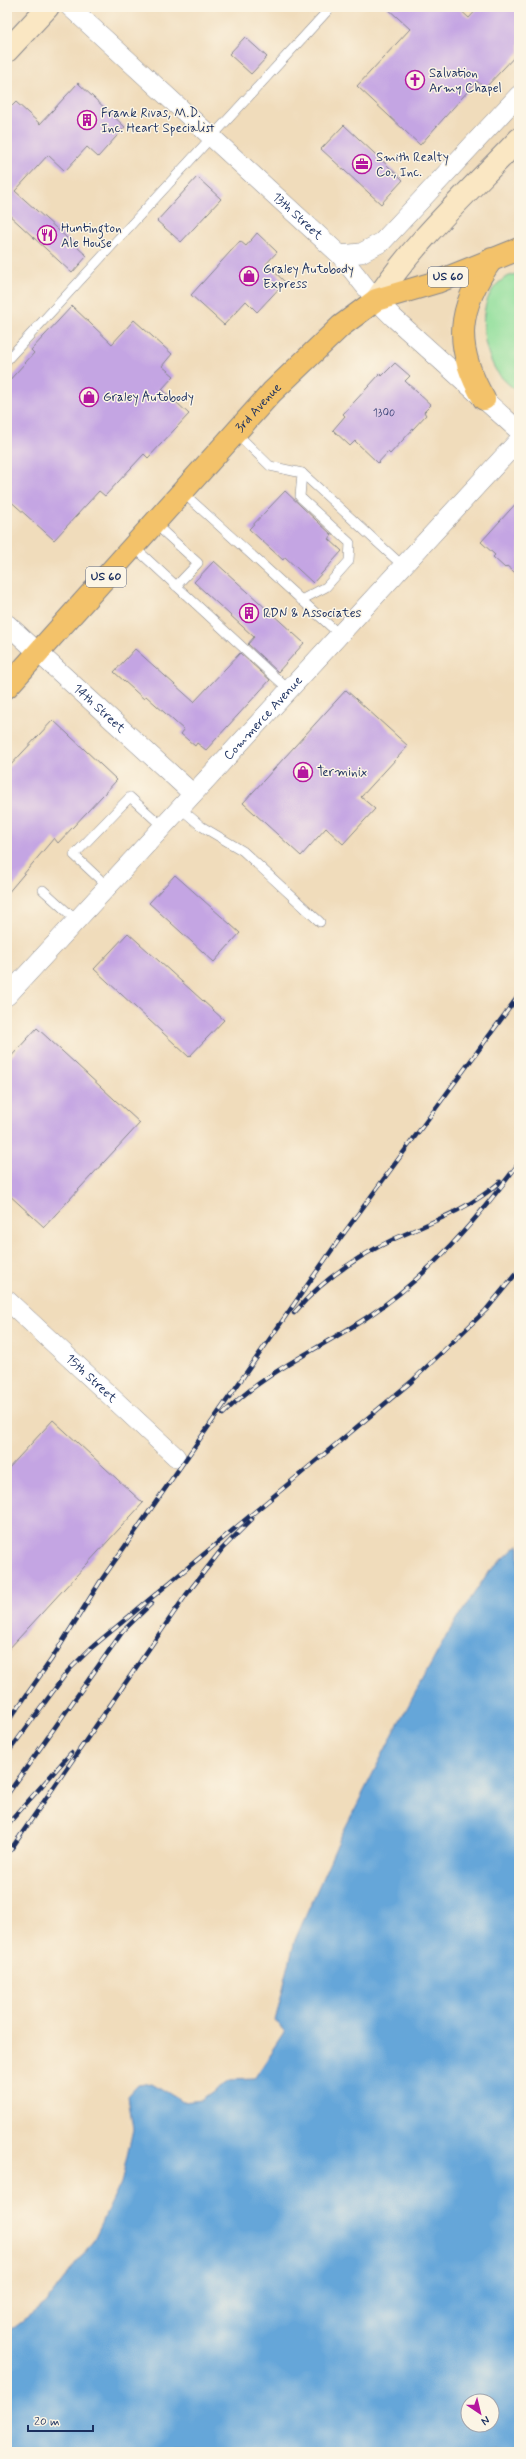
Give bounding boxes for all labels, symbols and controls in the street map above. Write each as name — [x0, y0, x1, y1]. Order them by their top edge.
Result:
place label: Salvation Army Chapel — [429, 65, 502, 97]
church icon: Salvation Army Chapel — [404, 69, 426, 91]
place label: Frank Rivas, M.D. Inc. Heart Specialist — [101, 105, 214, 137]
building icon: Frank Rivas, M.D. Inc. Heart Specialist — [76, 109, 98, 131]
place label: Smith Realty Co., Inc. — [376, 149, 449, 181]
office icon: Smith Realty Co., Inc. — [351, 153, 373, 175]
street label: 13th Street — [269, 188, 327, 244]
place label: Huntington Ale House — [61, 220, 122, 252]
restaurant icon: Huntington Ale House — [36, 224, 58, 246]
place label: Graley Autobody Express — [263, 261, 354, 293]
shop icon: Graley Autobody Express — [238, 265, 260, 287]
road number: US 60 — [428, 267, 468, 287]
street label: 3rd Avenue — [232, 379, 285, 436]
shop icon: Graley Autobody — [78, 386, 100, 408]
place label: Graley Autobody — [103, 389, 194, 406]
house number: 1300 — [373, 406, 395, 420]
road number: US 60 — [86, 567, 126, 587]
building icon: RDN & Associates — [238, 602, 260, 624]
place label: RDN & Associates — [263, 605, 362, 622]
street label: Commerce Avenue — [220, 672, 306, 764]
street label: 14th Street — [69, 680, 129, 737]
shop icon: Terminix — [292, 761, 314, 783]
place label: Terminix — [317, 764, 368, 781]
street label: 15th Street — [62, 1350, 121, 1407]
north arrow — [460, 2393, 500, 2433]
scale bar — [28, 2407, 93, 2433]
text: N — [478, 2413, 492, 2428]
text: 20 m — [34, 2414, 60, 2430]

